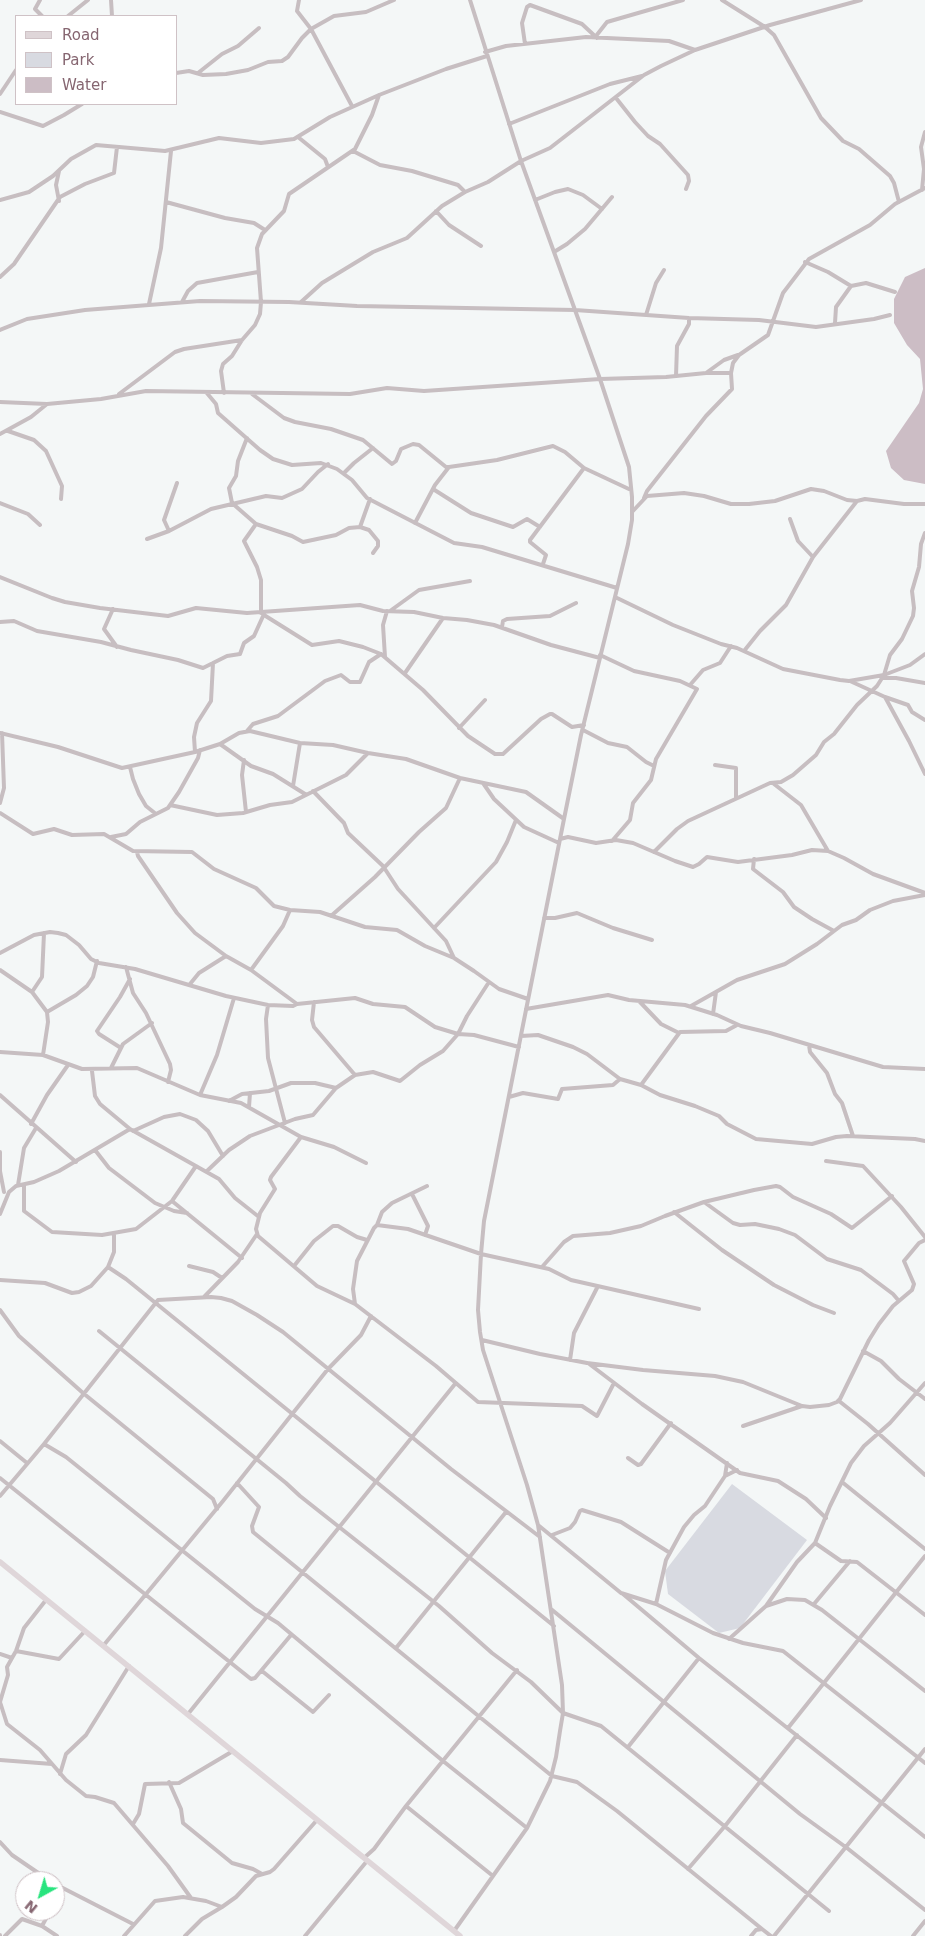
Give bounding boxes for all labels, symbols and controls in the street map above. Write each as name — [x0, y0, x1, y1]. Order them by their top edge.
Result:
legend — [15, 15, 178, 105]
text: Road — [62, 26, 100, 44]
text: Park — [62, 51, 94, 69]
text: Water — [62, 76, 106, 94]
north arrow — [15, 1871, 65, 1921]
text: N — [22, 1897, 41, 1917]

